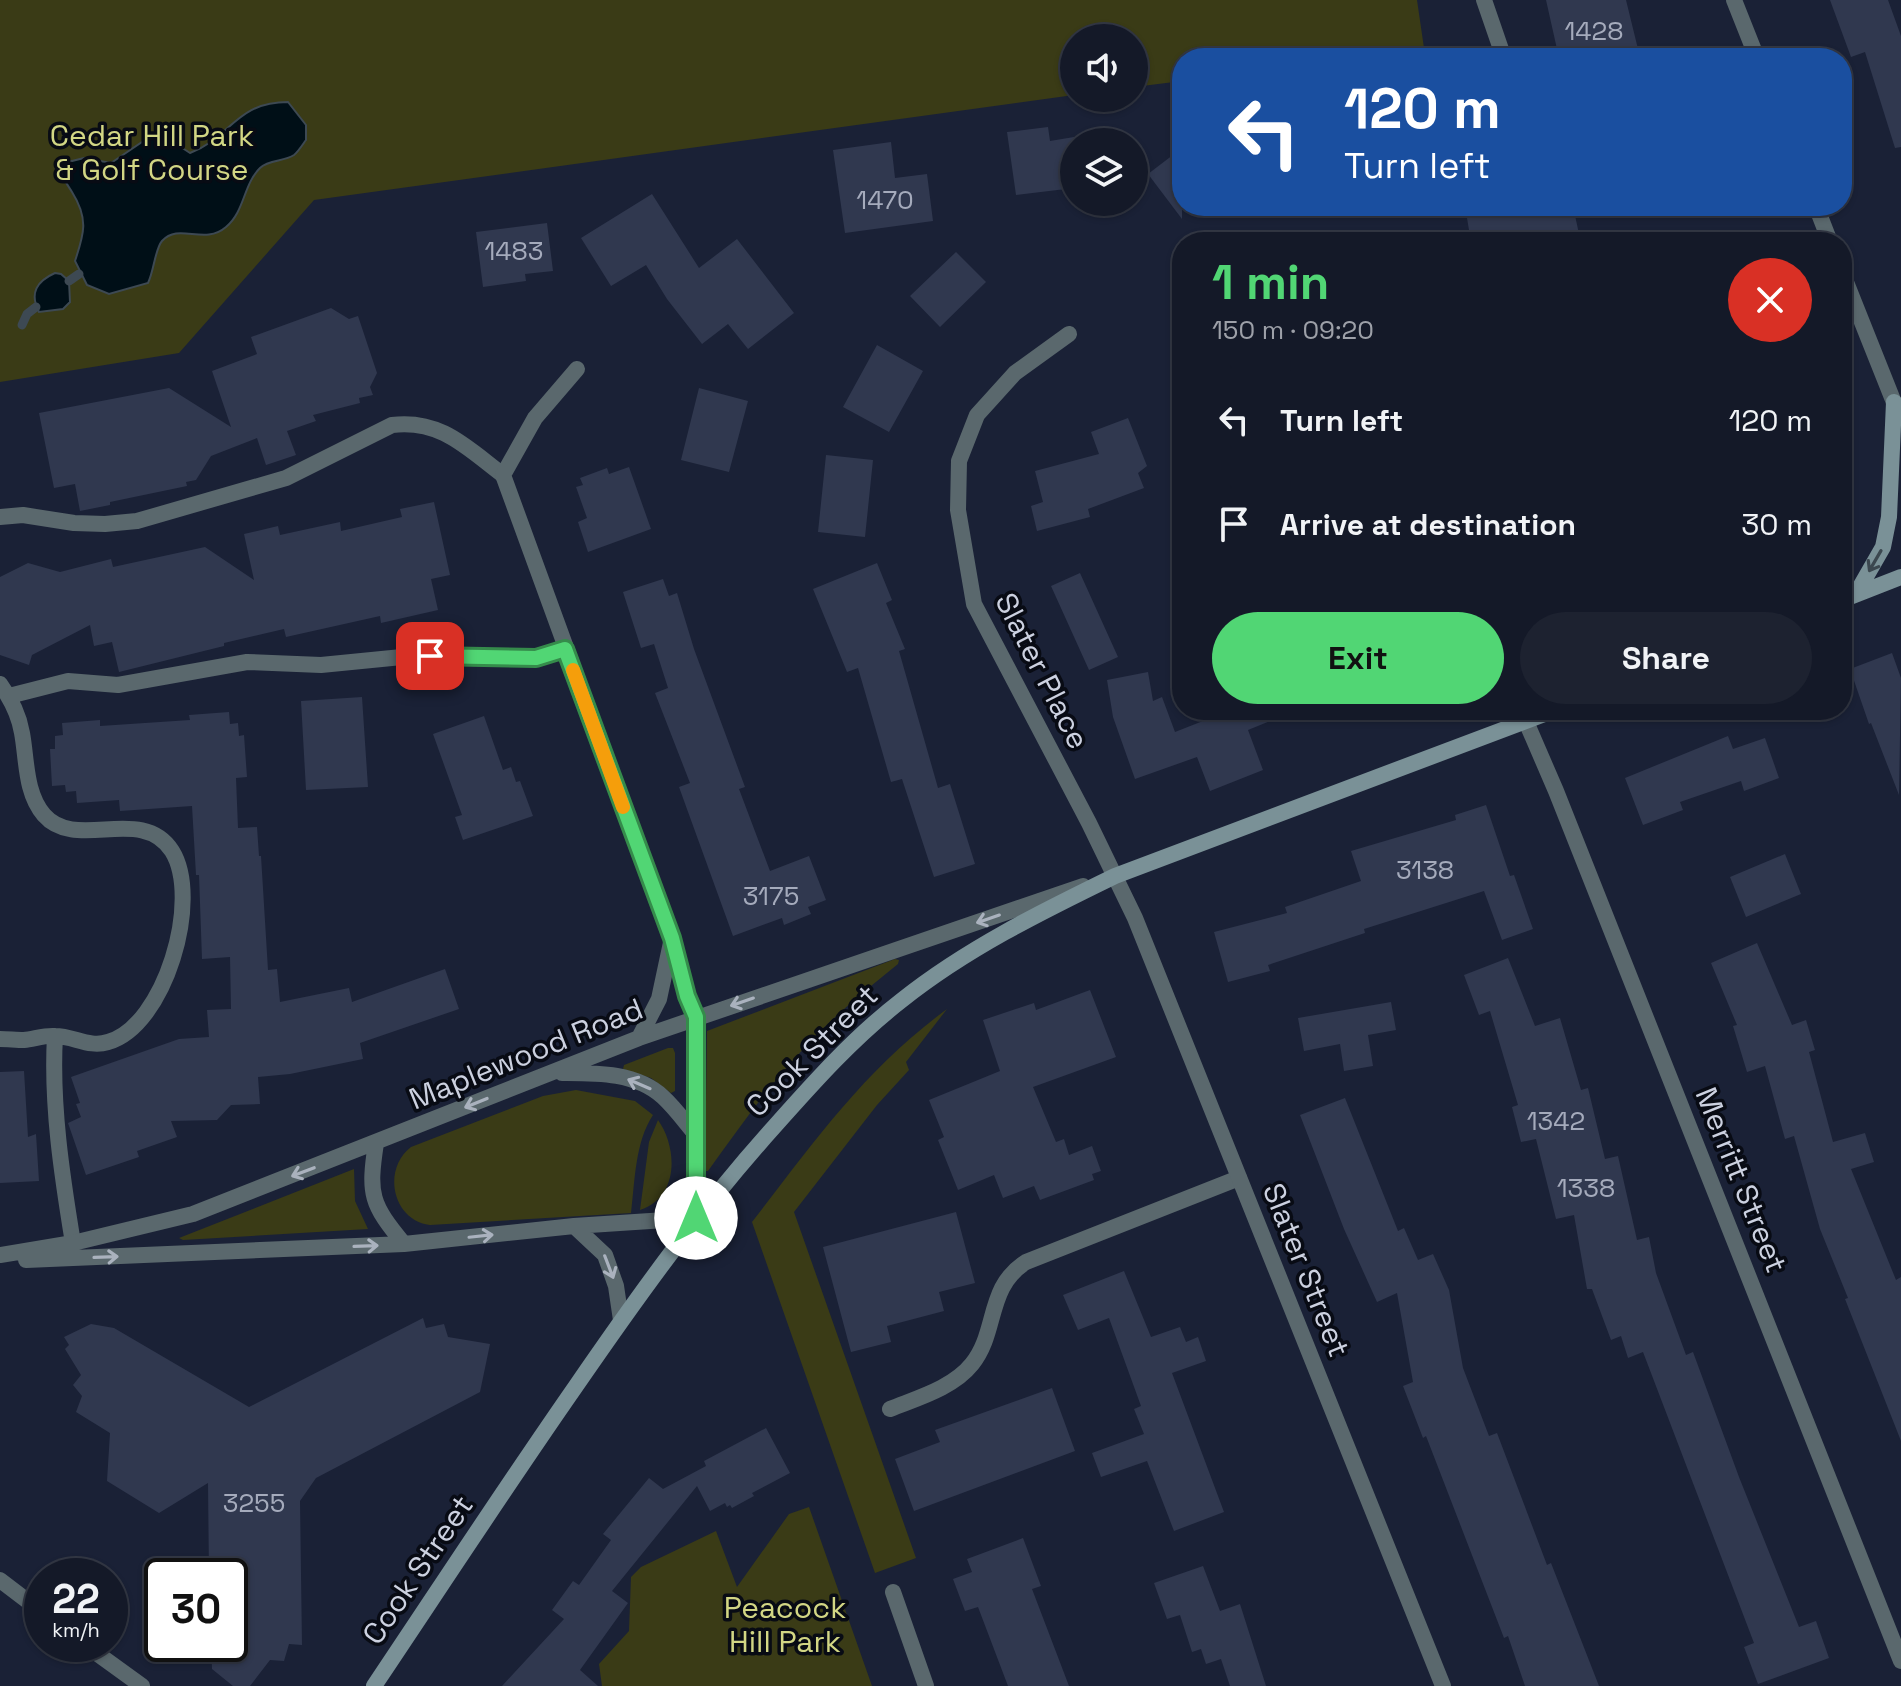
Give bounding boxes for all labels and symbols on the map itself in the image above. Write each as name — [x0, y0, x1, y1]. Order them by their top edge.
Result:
house number: 1428 — [1565, 14, 1624, 48]
park label: Cedar Hill Park & Golf Course — [50, 116, 254, 189]
house number: 1470 — [856, 183, 914, 217]
house number: 1483 — [484, 234, 544, 268]
one-way arrow — [1867, 549, 1883, 572]
street label: Slater Place — [986, 586, 1098, 755]
pin — [396, 622, 464, 690]
house number: 3138 — [1396, 853, 1454, 887]
house number: 3175 — [743, 879, 799, 913]
one-way arrow — [976, 912, 1001, 927]
street label: Cook Street — [737, 976, 886, 1125]
street label: Maplewood Road — [403, 989, 648, 1118]
one-way arrow — [729, 996, 754, 1011]
one-way arrow — [627, 1076, 652, 1090]
street label: Merritt Street — [1687, 1081, 1796, 1278]
one-way arrow — [464, 1097, 489, 1111]
house number: 1342 — [1527, 1104, 1585, 1138]
one-way arrow — [291, 1166, 316, 1180]
house number: 1338 — [1557, 1171, 1615, 1205]
position arrow — [654, 1176, 738, 1260]
street label: Slater Street — [1254, 1177, 1359, 1362]
one-way arrow — [467, 1228, 494, 1243]
one-way arrow — [352, 1238, 379, 1253]
one-way arrow — [92, 1249, 119, 1264]
one-way arrow — [603, 1254, 617, 1279]
house number: 3255 — [223, 1486, 285, 1520]
street label: Cook Street — [353, 1488, 482, 1652]
speed limit sign: 30 — [144, 1558, 248, 1662]
park label: Peacock Hill Park — [724, 1588, 846, 1661]

